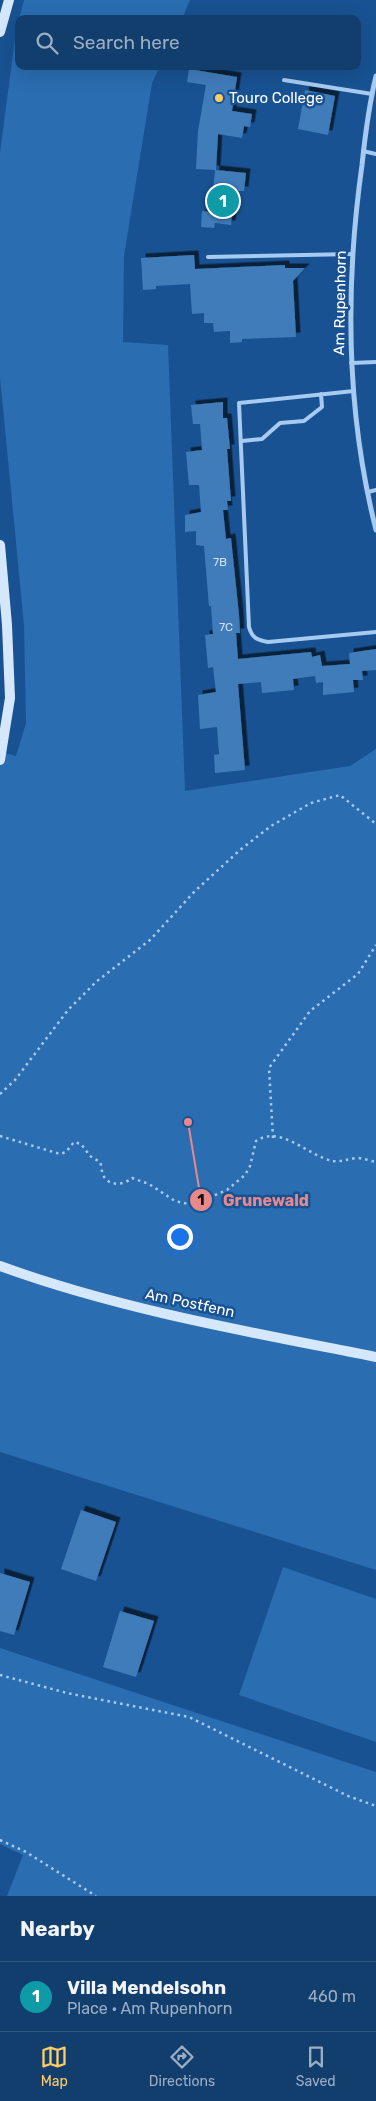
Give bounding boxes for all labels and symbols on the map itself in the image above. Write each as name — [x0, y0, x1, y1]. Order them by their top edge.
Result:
place label: Touro College — [229, 89, 323, 107]
marker: Touro College — [213, 92, 225, 104]
pin: 1 — [207, 182, 239, 220]
street label: Am Rupenhorn — [330, 250, 350, 356]
house number: 7B — [213, 555, 227, 569]
house number: 7C — [219, 620, 233, 634]
callout: Grunewald — [188, 1185, 319, 1216]
text: 1 — [197, 1191, 205, 1209]
text: Grunewald — [223, 1191, 309, 1210]
your location — [167, 1224, 193, 1250]
street label: Am Postfenn — [144, 1285, 236, 1321]

